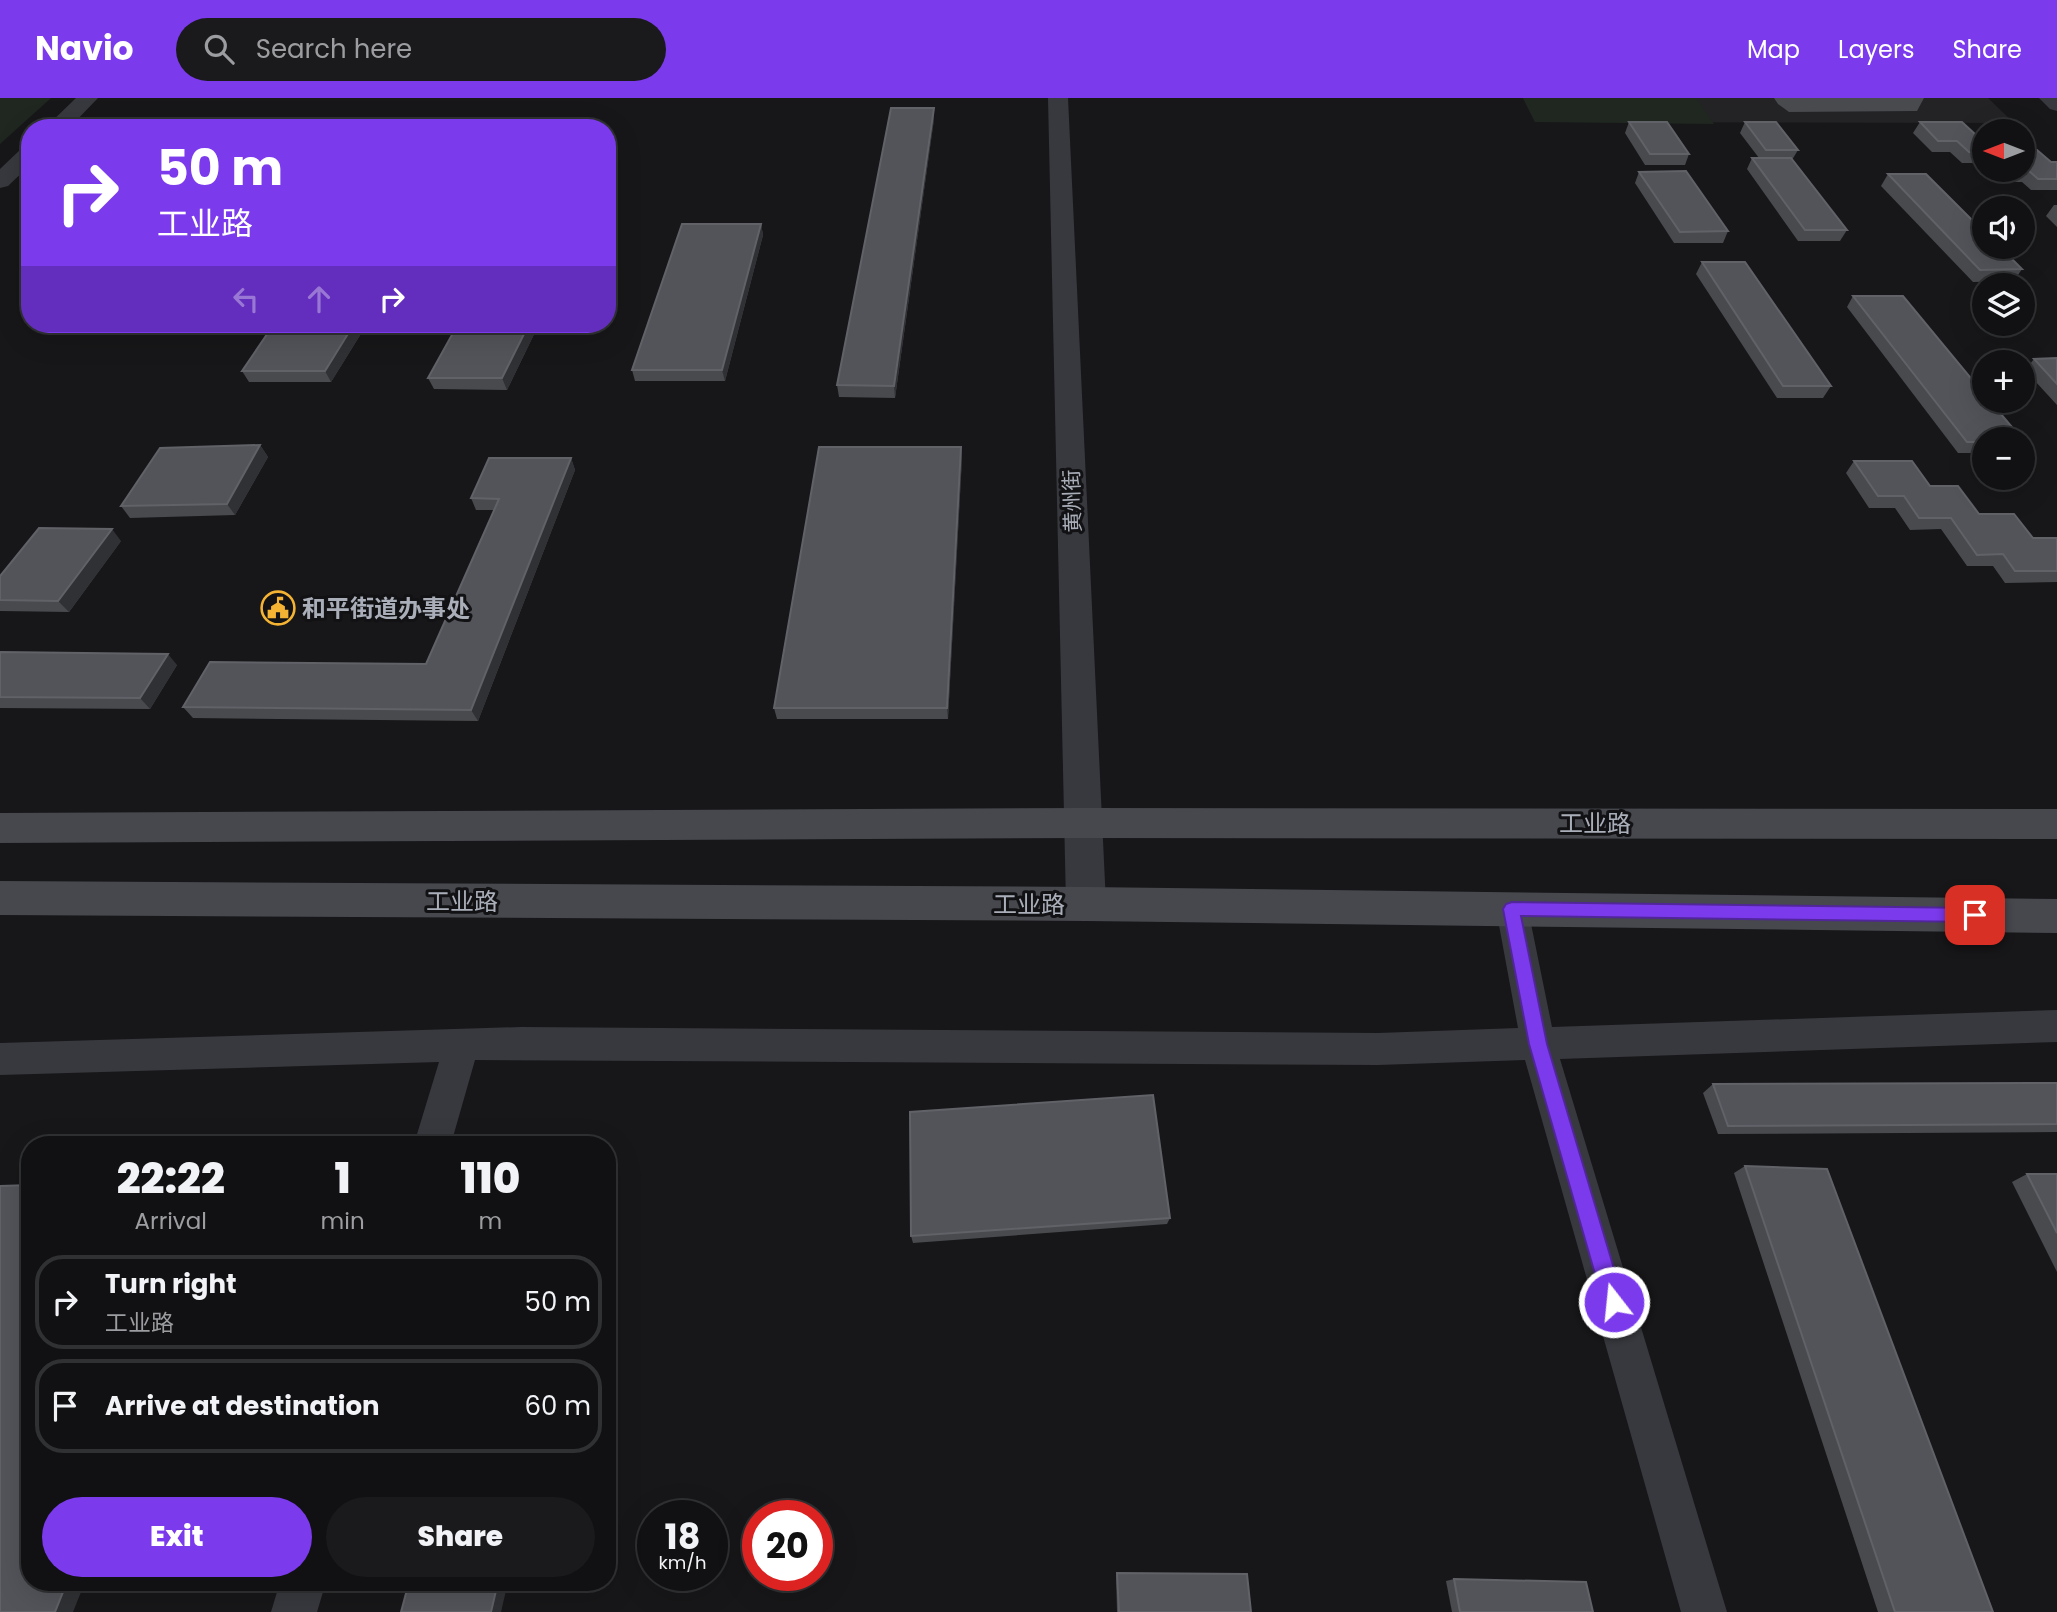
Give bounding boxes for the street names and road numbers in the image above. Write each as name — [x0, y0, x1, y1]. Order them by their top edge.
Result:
street label: 黄州街 — [1056, 469, 1088, 533]
street label: 工业路 — [1559, 807, 1631, 840]
street label: 工业路 — [426, 885, 498, 918]
street label: 工业路 — [993, 888, 1065, 921]

